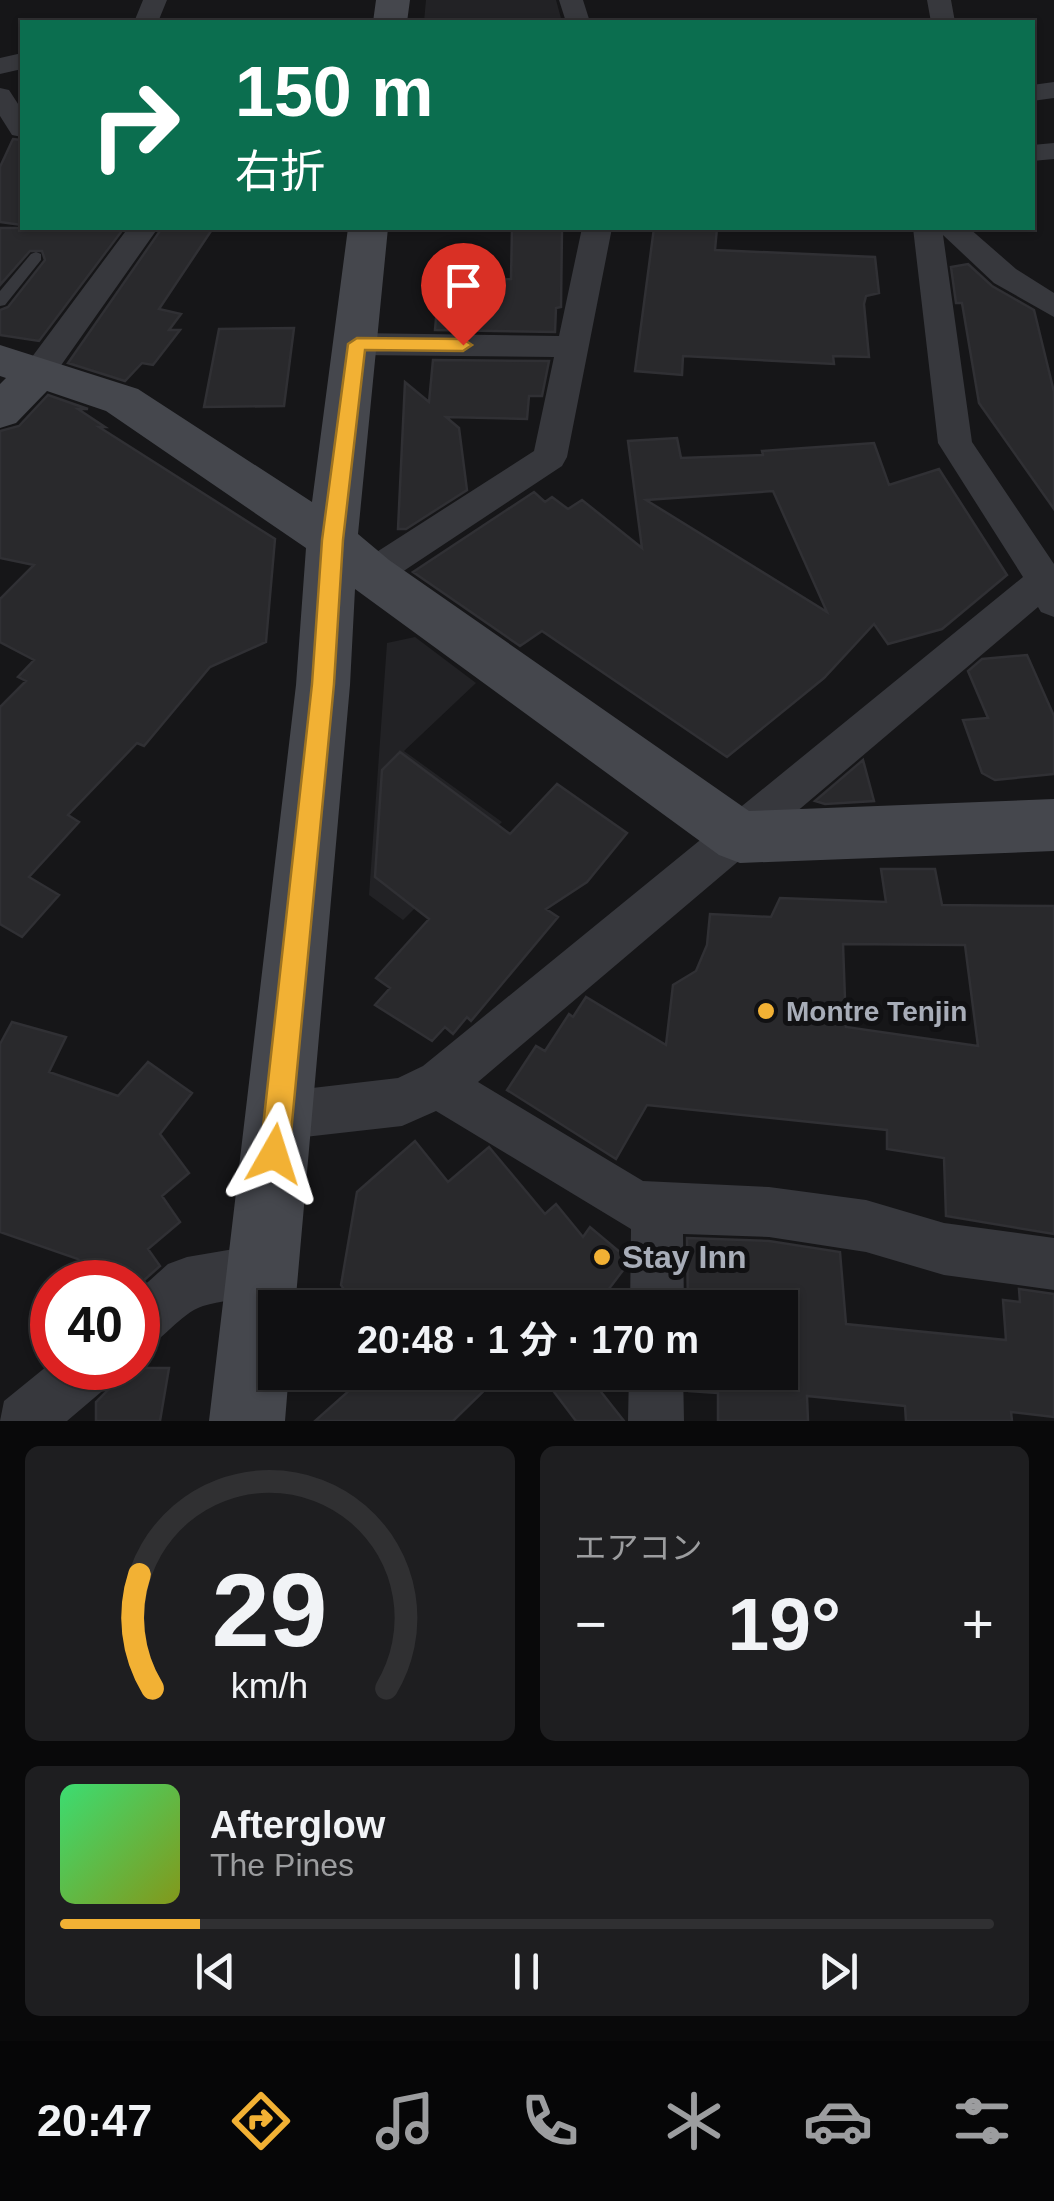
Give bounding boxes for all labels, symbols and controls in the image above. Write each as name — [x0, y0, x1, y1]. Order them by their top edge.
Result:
text: 150 m — [235, 53, 433, 131]
icon: right — [70, 60, 200, 190]
text: 右折 — [235, 146, 325, 197]
pin — [421, 243, 506, 346]
icon: arrive — [436, 258, 491, 313]
place label: Montre Tenjin — [786, 996, 967, 1027]
marker: Montre Tenjin — [755, 1000, 777, 1022]
position arrow — [222, 1102, 326, 1206]
place label: Stay Inn — [622, 1239, 746, 1275]
marker: Stay Inn — [591, 1246, 613, 1268]
speed limit sign: 40 — [30, 1260, 160, 1390]
text: 20:48 · 1 分 · 170 m — [357, 1319, 699, 1361]
text: エアコン — [575, 1530, 703, 1566]
text: 29 — [212, 1552, 328, 1668]
text: 19° — [728, 1582, 841, 1666]
text: − — [575, 1593, 607, 1655]
text: + — [962, 1593, 994, 1655]
text: km/h — [231, 1666, 308, 1706]
text: Afterglow — [210, 1804, 385, 1846]
text: The Pines — [210, 1847, 354, 1883]
icon: previous — [188, 1944, 243, 1999]
icon: pause — [499, 1944, 554, 1999]
icon: next — [811, 1944, 866, 1999]
icon: directions — [226, 2086, 296, 2156]
icon: music — [370, 2086, 440, 2156]
icon: phone — [515, 2086, 585, 2156]
icon: climate — [659, 2086, 729, 2156]
icon: car — [803, 2086, 873, 2156]
icon: filters — [947, 2086, 1017, 2156]
text: 20:47 — [37, 2095, 152, 2146]

